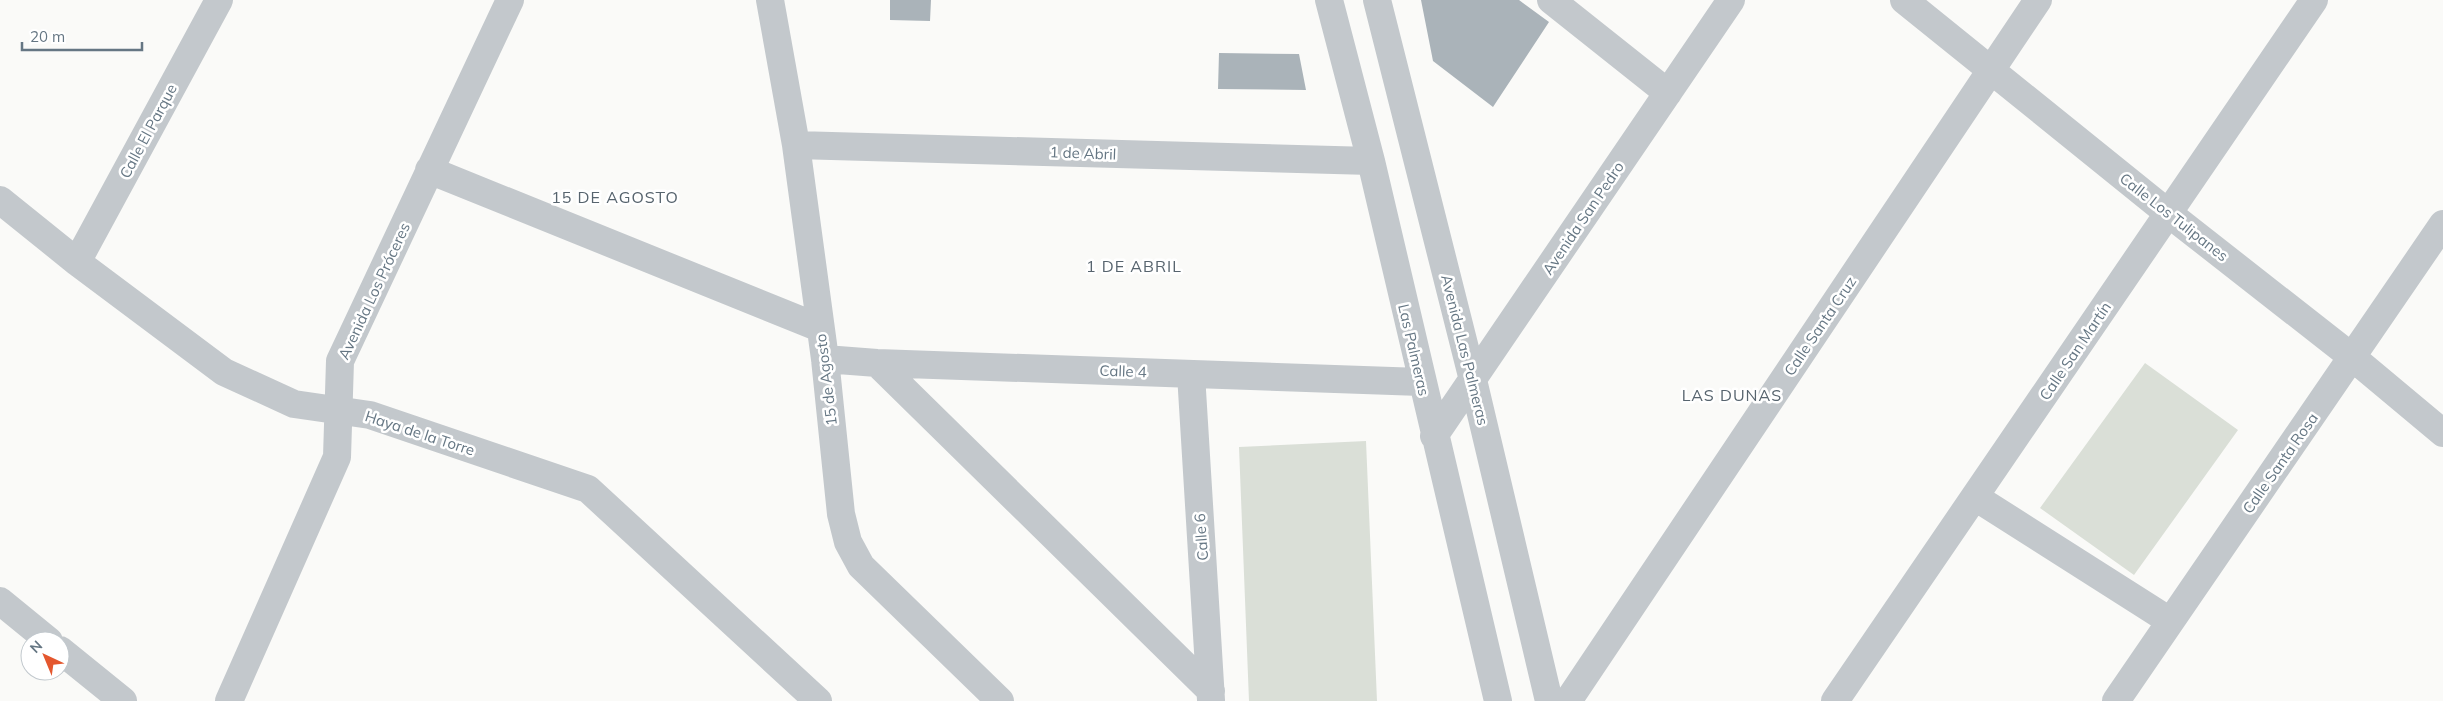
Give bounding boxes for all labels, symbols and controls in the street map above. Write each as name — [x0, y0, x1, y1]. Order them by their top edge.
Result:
scale bar — [22, 20, 142, 52]
text: 20 m — [30, 27, 65, 46]
street label: Calle El Parque — [115, 81, 181, 181]
street label: 1 de Abril — [1049, 142, 1117, 164]
street label: Avenida San Pedro — [1538, 158, 1628, 278]
street label: Calle Los Tulipanes — [2116, 169, 2232, 265]
district label: 15 DE AGOSTO — [551, 187, 679, 207]
street label: Avenida Los Próceres — [334, 220, 414, 362]
district label: 1 DE ABRIL — [1086, 256, 1182, 276]
street label: Avenida Las Palmeras — [1437, 273, 1493, 427]
street label: Calle Santa Cruz — [1780, 273, 1860, 379]
street label: Calle San Martín — [2035, 298, 2115, 404]
street label: Las Palmeras — [1394, 302, 1434, 398]
street label: 15 de Agosto — [811, 333, 841, 427]
street label: Calle 4 — [1099, 361, 1147, 381]
district label: LAS DUNAS — [1682, 385, 1782, 405]
street label: Haya de la Torre — [363, 406, 477, 460]
street label: Calle Santa Rosa — [2238, 409, 2322, 517]
street label: Calle 6 — [1190, 513, 1212, 561]
north arrow — [20, 631, 70, 681]
text: N — [26, 637, 46, 657]

